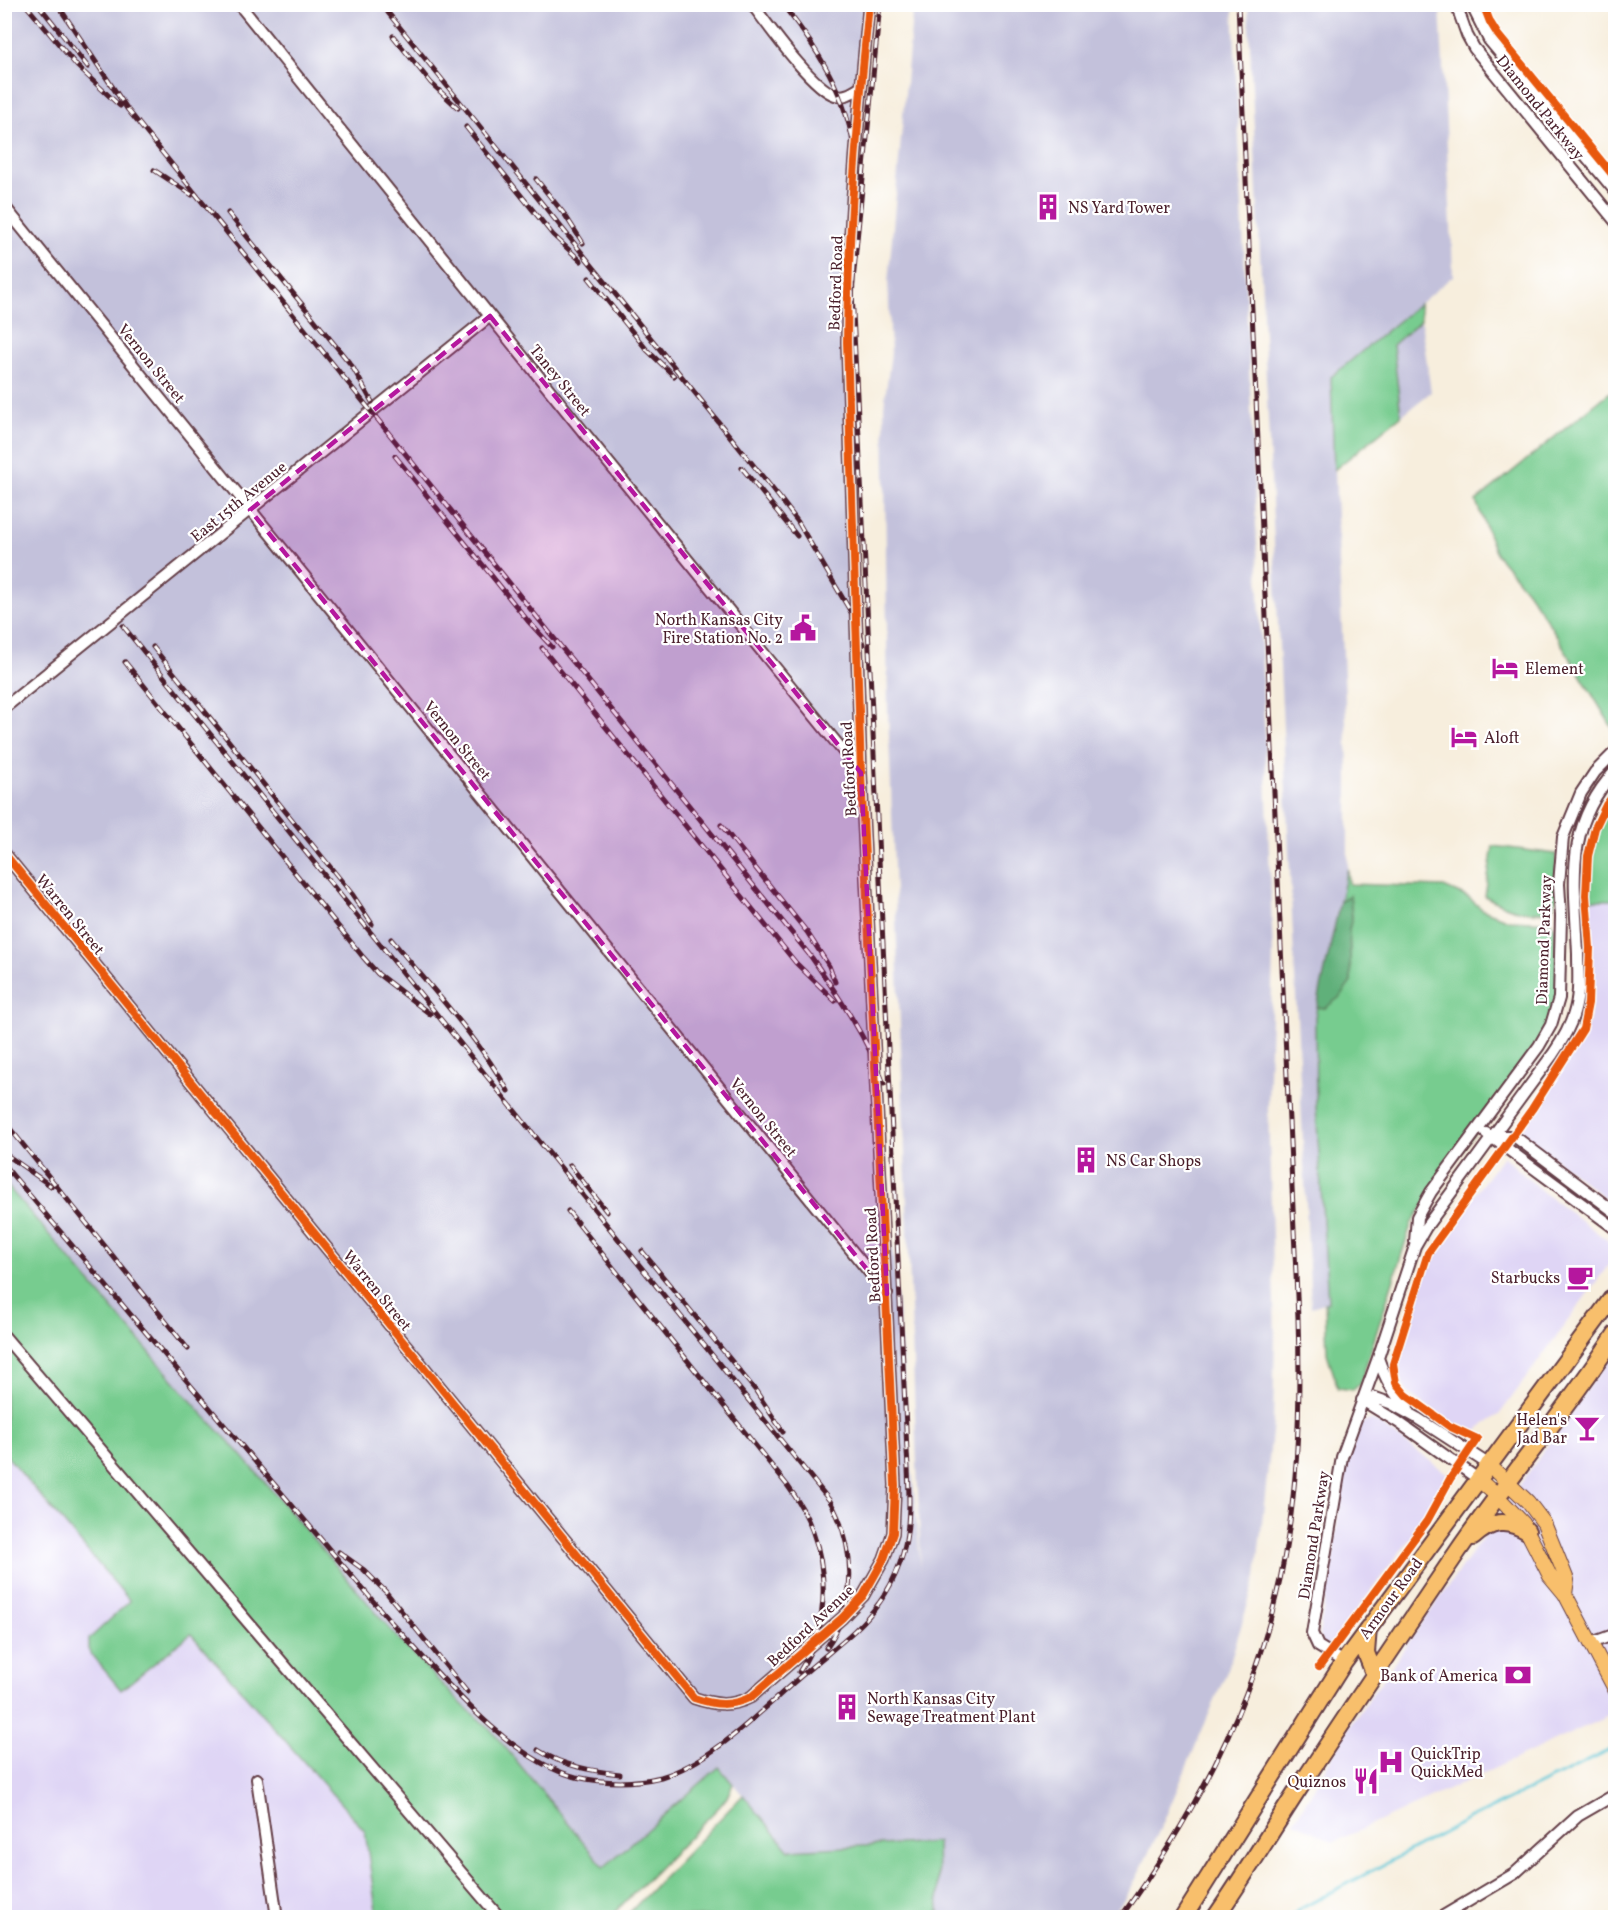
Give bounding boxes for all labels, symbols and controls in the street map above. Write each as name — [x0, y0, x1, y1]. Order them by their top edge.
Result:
street label: Diamond Parkway — [1490, 51, 1589, 166]
building icon: NS Yard Tower — [1033, 192, 1063, 222]
place label: NS Yard Tower — [1068, 198, 1170, 220]
street label: Bedford Road — [824, 235, 850, 331]
street label: Vernon Street — [112, 320, 190, 409]
street label: Taney Street — [524, 341, 596, 422]
street label: East 15th Avenue — [187, 457, 292, 548]
place label: North Kansas City Fire Station No. 2 — [655, 610, 783, 650]
public building icon: North Kansas City Fire Station No. 2 — [788, 613, 818, 643]
hotel icon: Element — [1490, 653, 1520, 683]
place label: Element — [1525, 659, 1584, 681]
street label: Vernon Street — [418, 697, 496, 786]
street label: Bedford Road — [837, 721, 863, 817]
hotel icon: Aloft — [1449, 722, 1479, 752]
place label: Aloft — [1484, 728, 1520, 750]
street label: Warren Street — [30, 870, 109, 961]
street label: Diamond Parkway — [1532, 874, 1558, 1005]
street label: Vernon Street — [724, 1074, 802, 1163]
building icon: NS Car Shops — [1071, 1145, 1101, 1175]
place label: NS Car Shops — [1106, 1151, 1201, 1173]
street label: Bedford Road — [861, 1207, 887, 1303]
street label: Warren Street — [337, 1246, 416, 1337]
cafe icon: Starbucks — [1565, 1262, 1595, 1292]
place label: Starbucks — [1491, 1268, 1560, 1290]
place label: Helen's Jad Bar — [1516, 1410, 1567, 1450]
bar icon: Helen's Jad Bar — [1572, 1413, 1602, 1443]
street label: Diamond Parkway — [1294, 1469, 1336, 1601]
street label: Armour Road — [1355, 1554, 1429, 1644]
street label: Bedford Avenue — [763, 1580, 860, 1673]
bank icon: Bank of America — [1503, 1660, 1533, 1690]
place label: Bank of America — [1380, 1666, 1498, 1688]
place label: North Kansas City Sewage Treatment Plant — [867, 1689, 1036, 1729]
building icon: North Kansas City Sewage Treatment Plant — [832, 1692, 862, 1722]
place label: QuickTrip QuickMed — [1411, 1744, 1483, 1784]
hospital icon: QuickTrip QuickMed — [1376, 1747, 1406, 1777]
restaurant icon: Quiznos — [1351, 1766, 1381, 1796]
place label: Quiznos — [1288, 1772, 1346, 1794]

